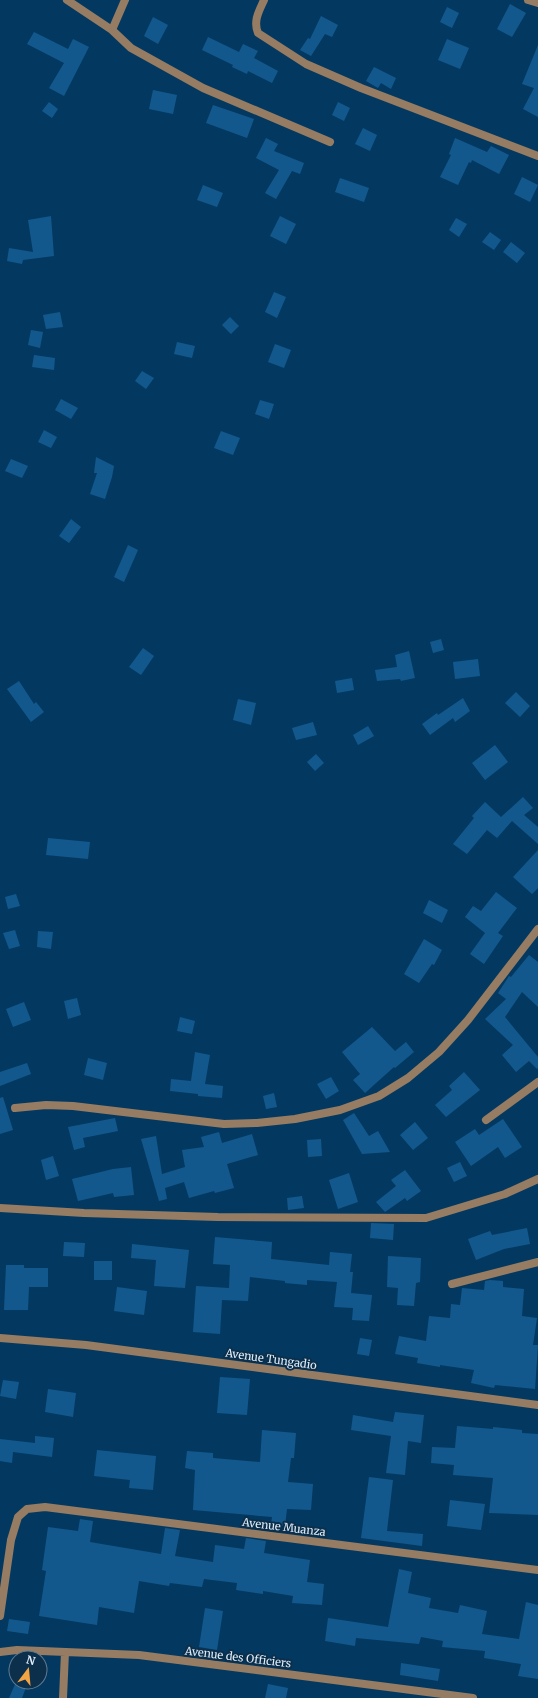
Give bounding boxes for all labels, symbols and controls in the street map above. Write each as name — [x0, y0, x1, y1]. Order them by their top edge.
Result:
street label: Avenue Tungadio — [223, 1346, 318, 1372]
street label: Avenue Muanza — [240, 1515, 327, 1539]
street label: Avenue des Officiers — [183, 1643, 292, 1670]
north arrow — [8, 1650, 48, 1690]
text: N — [25, 1652, 37, 1668]

